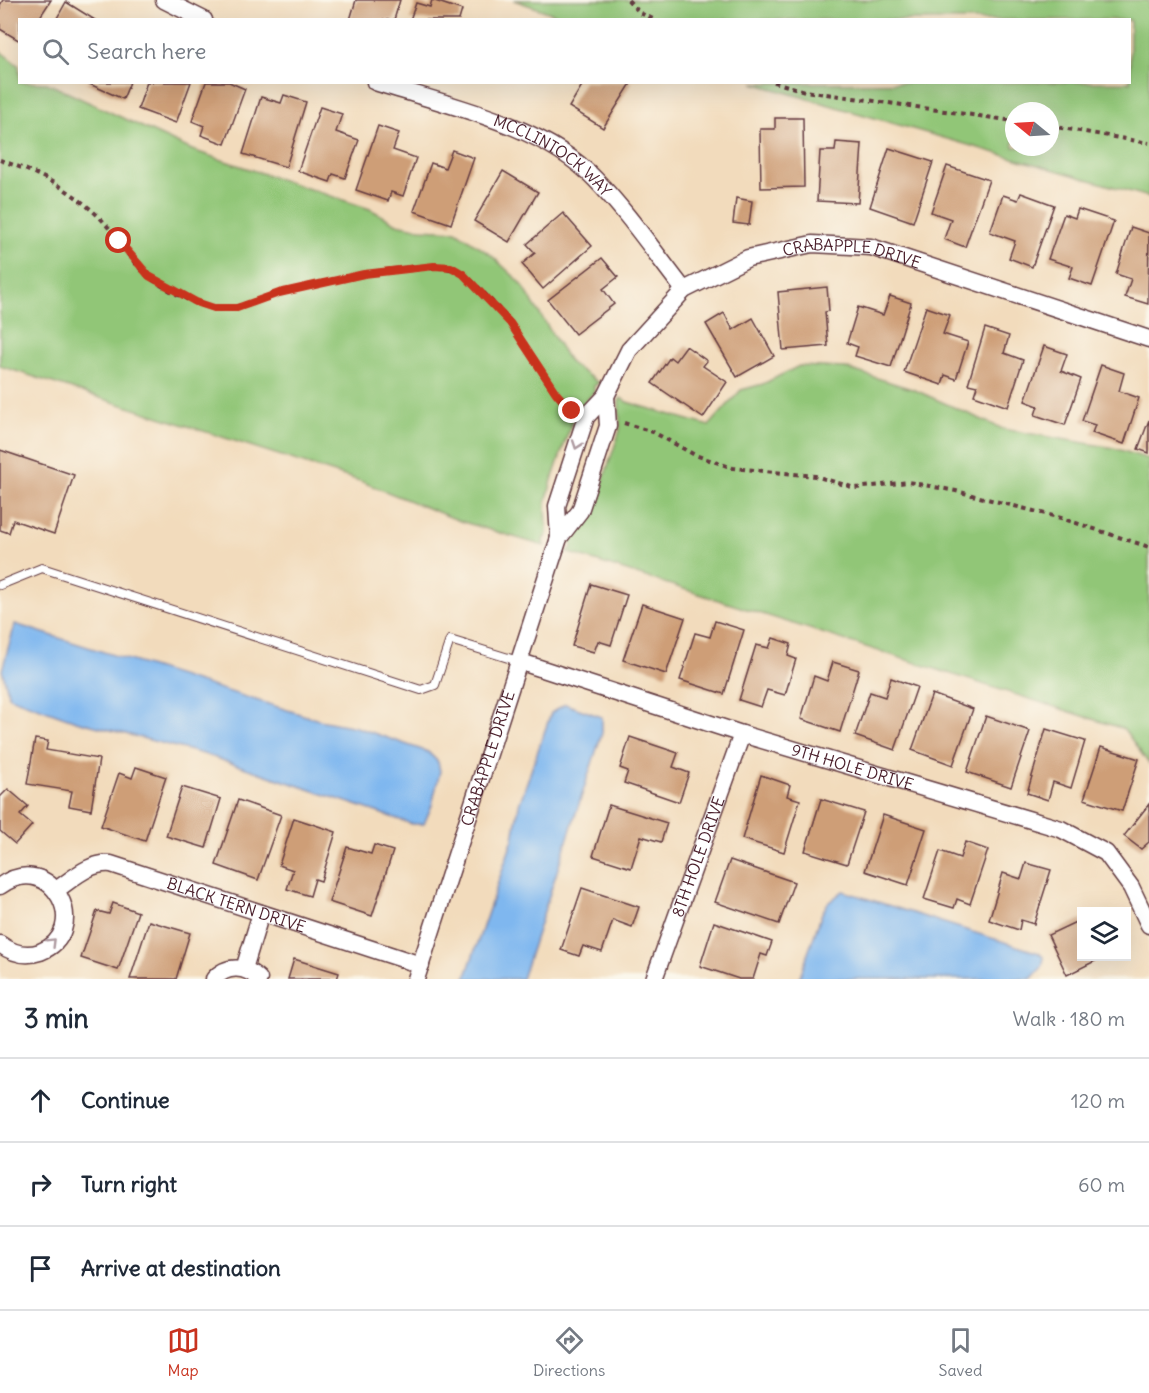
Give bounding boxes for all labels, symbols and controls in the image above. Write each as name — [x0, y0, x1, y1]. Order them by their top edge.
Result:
search box — [18, 18, 1131, 84]
icon: search — [39, 35, 72, 68]
text: Search here — [87, 37, 206, 65]
north arrow — [1005, 102, 1059, 156]
street label: MCCLINTOCK WAY — [491, 110, 616, 200]
route start — [105, 227, 131, 253]
street label: CRABAPPLE DRIVE — [781, 234, 923, 273]
route end — [558, 397, 584, 423]
one-way arrow — [571, 439, 584, 450]
street label: CRABAPPLE DRIVE — [456, 688, 519, 828]
street label: 9TH HOLE DRIVE — [789, 739, 916, 795]
street label: 8TH HOLE DRIVE — [667, 794, 729, 920]
street label: BLACK TERN DRIVE — [164, 873, 308, 937]
map controls — [1077, 907, 1131, 961]
button: layers — [1077, 907, 1131, 961]
one-way arrow — [45, 939, 56, 949]
text: 3 min — [24, 1002, 89, 1035]
text: Walk · 180 m — [1013, 1006, 1125, 1031]
icon: ahead — [24, 1084, 57, 1117]
text: Continue — [81, 1086, 170, 1114]
text: 120 m — [1071, 1088, 1125, 1113]
icon: right — [24, 1168, 57, 1201]
text: Turn right — [81, 1170, 177, 1198]
text: 60 m — [1078, 1172, 1125, 1197]
icon: arrive — [24, 1252, 57, 1285]
text: Arrive at destination — [81, 1254, 281, 1282]
tab: Map — [167, 1324, 200, 1380]
tab: Directions — [533, 1324, 605, 1380]
tab: Saved — [939, 1324, 982, 1380]

